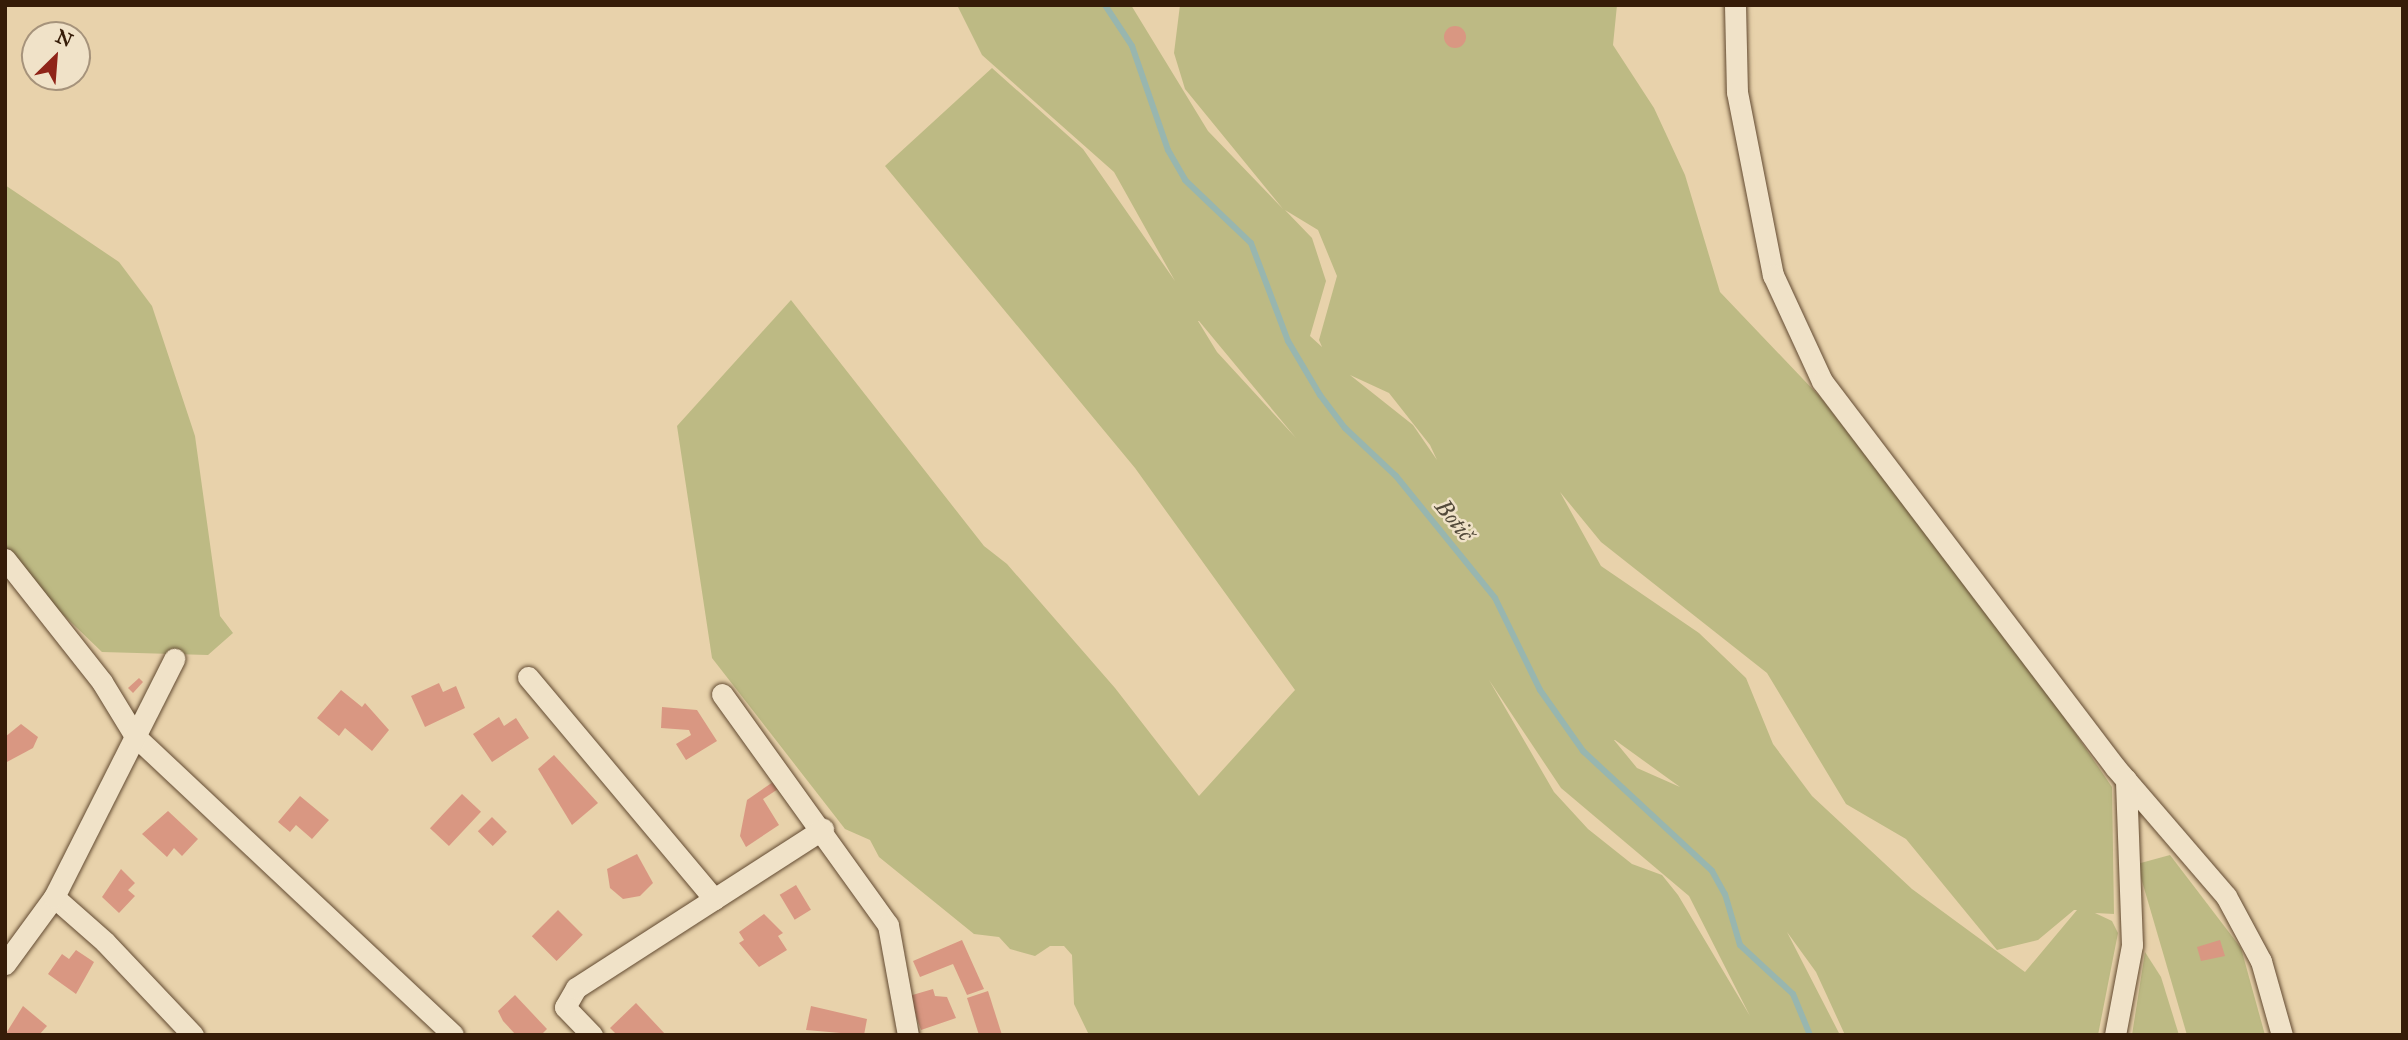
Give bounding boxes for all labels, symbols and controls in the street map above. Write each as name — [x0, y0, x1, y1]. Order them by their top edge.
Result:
north arrow — [21, 21, 91, 91]
text: N — [52, 24, 76, 52]
water label: Botič — [1430, 493, 1480, 547]

